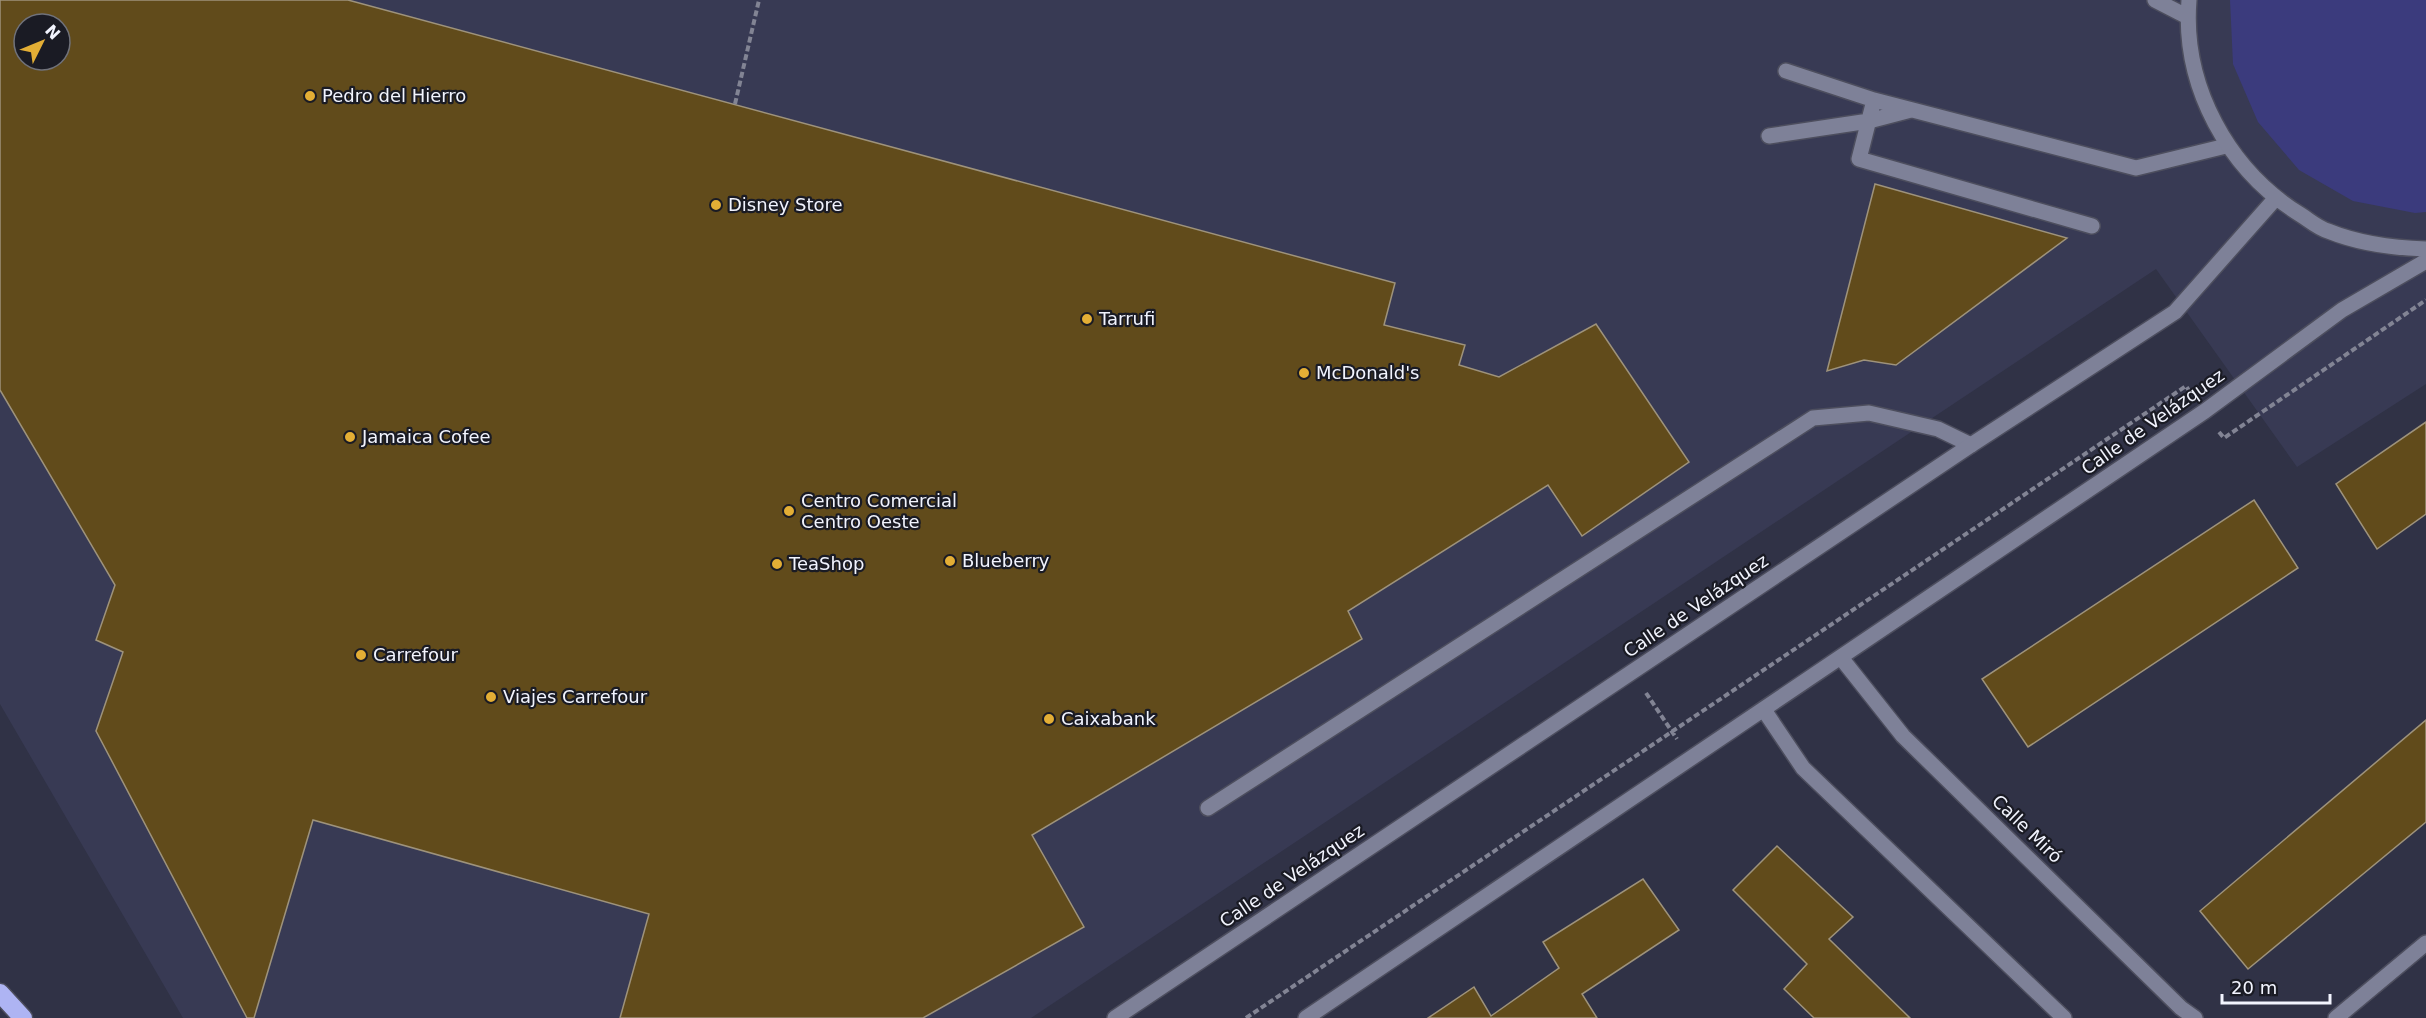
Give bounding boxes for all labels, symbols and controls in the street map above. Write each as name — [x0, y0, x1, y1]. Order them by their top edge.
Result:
north arrow — [12, 12, 72, 72]
text: N — [41, 21, 64, 43]
place label: Pedro del Hierro — [322, 85, 466, 106]
marker: Pedro del Hierro — [303, 89, 317, 103]
place label: Disney Store — [728, 194, 843, 215]
marker: Disney Store — [709, 198, 723, 212]
place label: Tarrufi — [1098, 308, 1155, 329]
marker: Tarrufi — [1080, 312, 1094, 326]
place label: McDonald's — [1316, 362, 1420, 383]
street label: Calle de Velázquez — [2077, 364, 2228, 479]
marker: McDonald's — [1297, 366, 1311, 380]
place label: Jamaica Cofee — [361, 426, 491, 447]
marker: Jamaica Cofee — [343, 430, 357, 444]
place label: Centro Comercial Centro Oeste — [801, 490, 957, 532]
marker: Centro Comercial Centro Oeste — [782, 504, 796, 518]
place label: Blueberry — [962, 550, 1050, 571]
street label: Calle de Velázquez — [1620, 550, 1772, 662]
place label: TeaShop — [788, 553, 864, 574]
marker: Blueberry — [943, 554, 957, 568]
marker: TeaShop — [770, 557, 784, 571]
place label: Carrefour — [373, 644, 459, 665]
marker: Carrefour — [354, 648, 368, 662]
place label: Viajes Carrefour — [503, 686, 648, 707]
marker: Viajes Carrefour — [484, 690, 498, 704]
place label: Caixabank — [1061, 708, 1156, 729]
marker: Caixabank — [1042, 712, 1056, 726]
street label: Calle Miró — [1988, 790, 2067, 867]
street label: Calle de Velázquez — [1216, 820, 1368, 932]
scale bar — [2222, 967, 2330, 1005]
text: 20 m — [2231, 977, 2277, 998]

